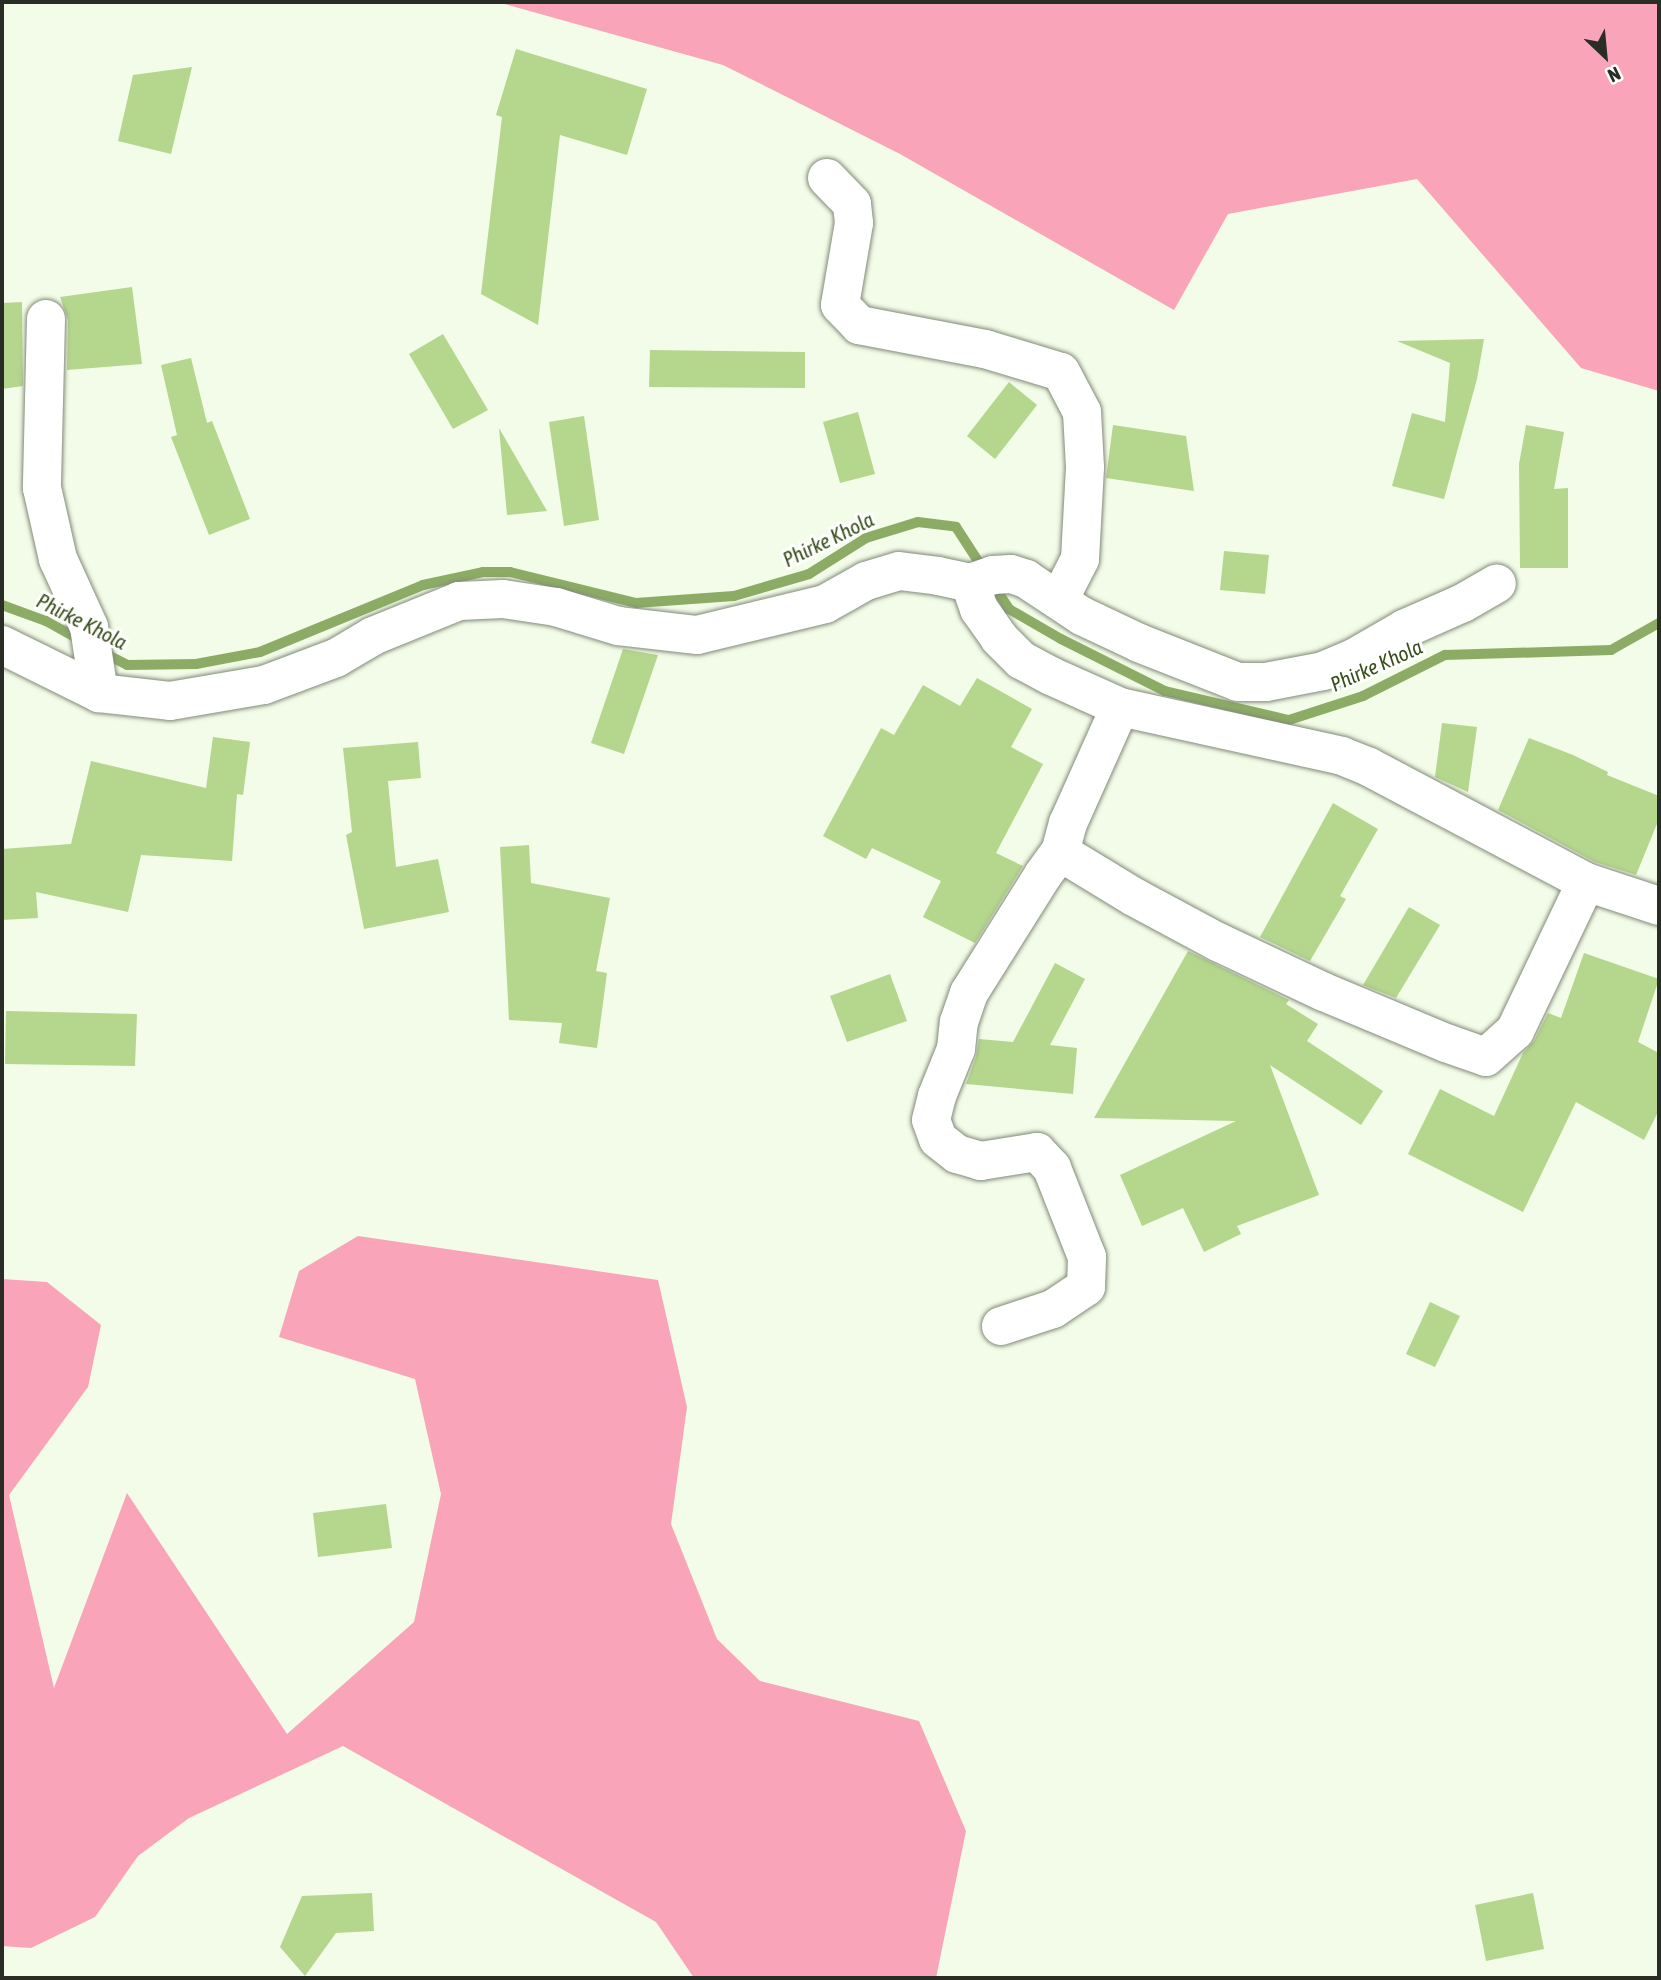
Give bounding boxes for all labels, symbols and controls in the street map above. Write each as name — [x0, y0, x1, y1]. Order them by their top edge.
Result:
north arrow — [1570, 21, 1640, 91]
text: N — [1604, 63, 1624, 87]
water label: Phirke Khola — [778, 506, 878, 572]
water label: Phirke Khola — [33, 588, 131, 654]
water label: Phirke Khola — [1326, 634, 1426, 696]

